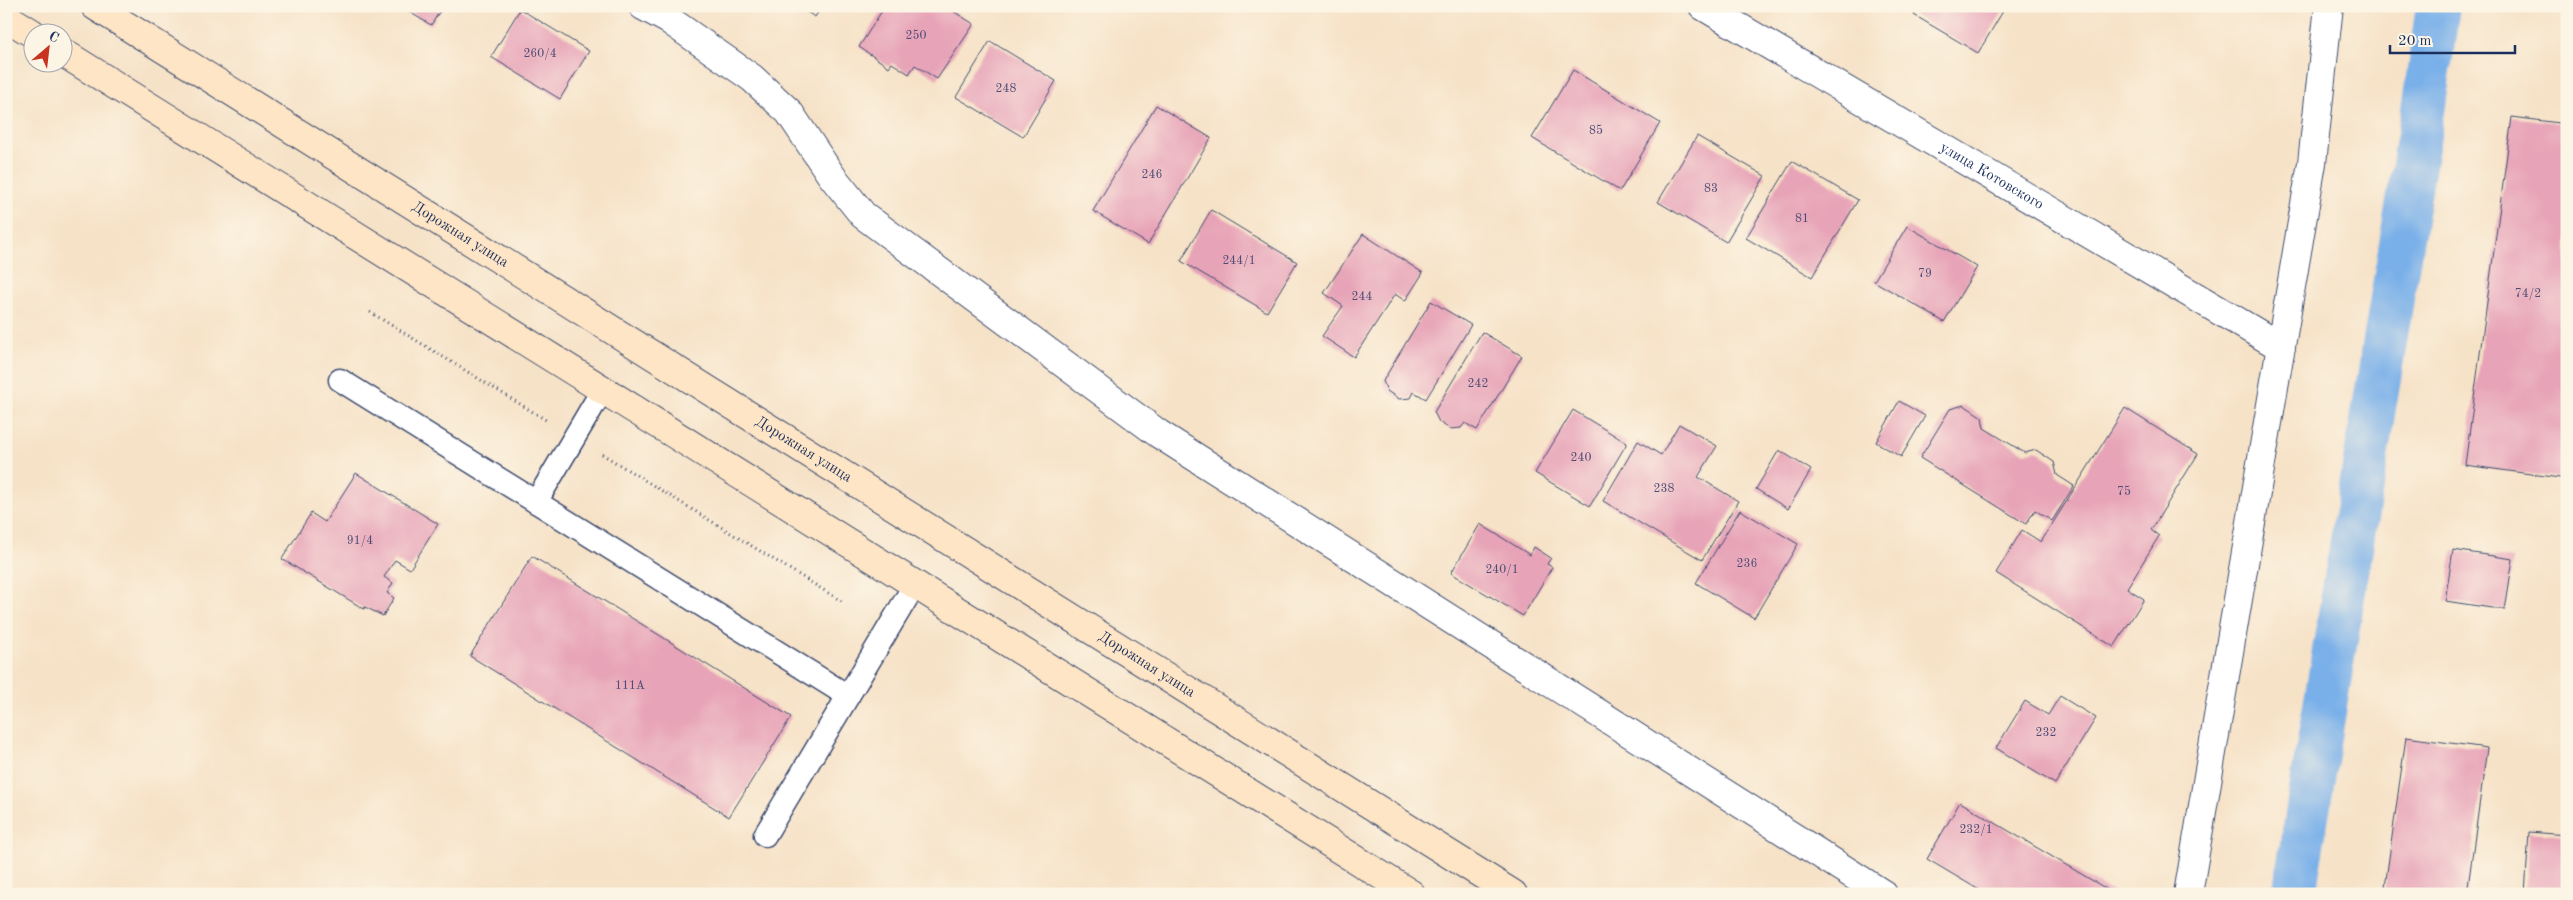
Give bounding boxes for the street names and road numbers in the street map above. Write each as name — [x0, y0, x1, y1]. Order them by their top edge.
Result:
street label: улица Котовского — [1937, 140, 2046, 213]
street label: Дорожная улица — [409, 199, 512, 271]
street label: Дорожная улица — [753, 414, 855, 486]
street label: Дорожная улица — [1096, 629, 1198, 701]

